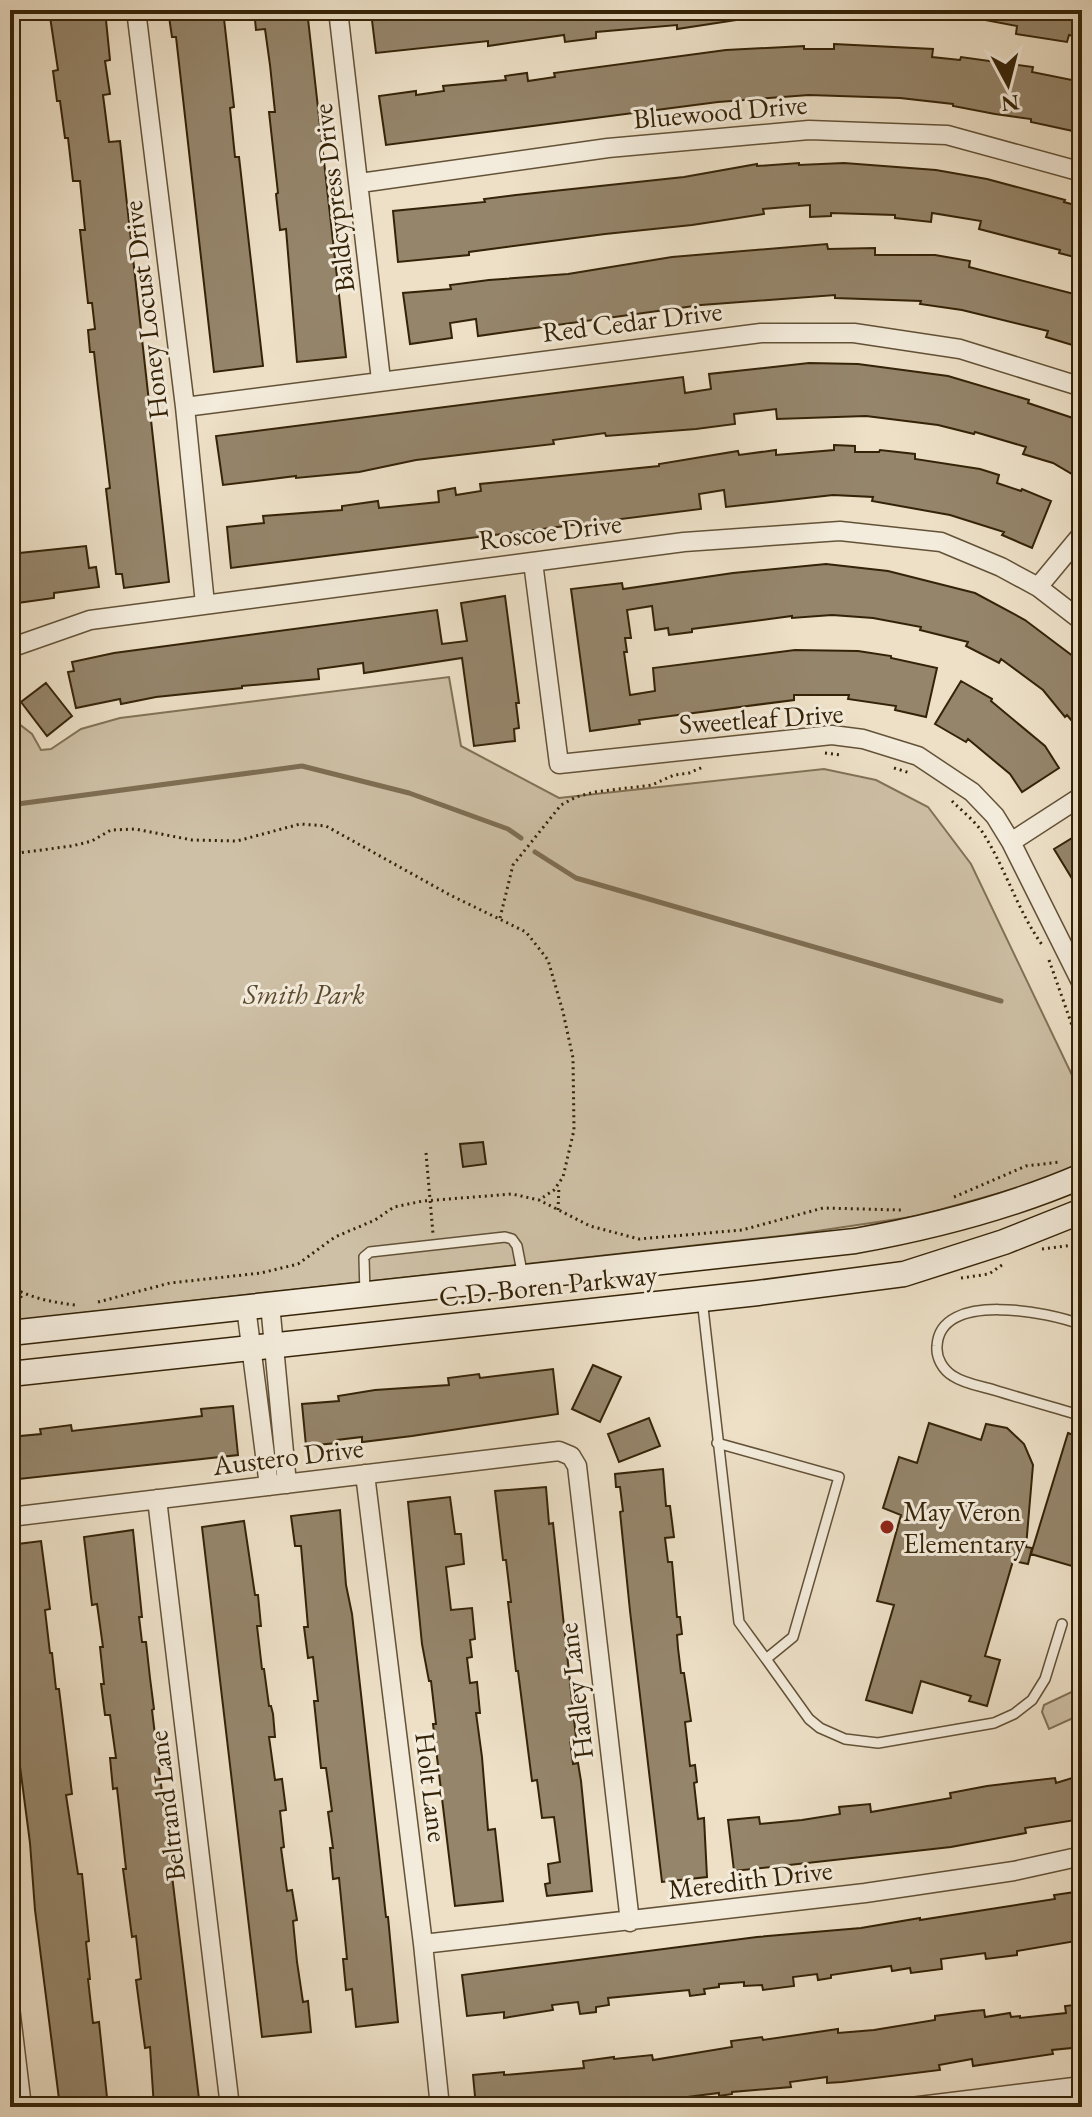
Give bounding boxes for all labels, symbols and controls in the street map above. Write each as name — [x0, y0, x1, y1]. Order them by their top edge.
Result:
north arrow — [968, 44, 1048, 124]
street label: Bluewood Drive — [631, 85, 809, 137]
text: N — [1000, 88, 1021, 119]
street label: Baldcypress Drive — [304, 101, 362, 294]
street label: Honey Locust Drive — [114, 199, 176, 421]
street label: Red Cedar Drive — [540, 292, 724, 350]
street label: Roscoe Drive — [476, 504, 624, 558]
street label: Sweetleaf Drive — [677, 694, 845, 742]
park label: Smith Park — [242, 976, 365, 1012]
street label: C.D. Boren Parkway — [437, 1256, 660, 1314]
street label: Austero Drive — [210, 1429, 365, 1483]
place label: May Veron Elementary — [903, 1493, 1026, 1561]
marker: May Veron Elementary — [878, 1518, 896, 1536]
street label: Hadley Lane — [549, 1621, 601, 1761]
street label: Beltrand Lane — [139, 1729, 193, 1883]
street label: Holt Lane — [407, 1730, 457, 1844]
street label: Meredith Drive — [666, 1851, 834, 1907]

